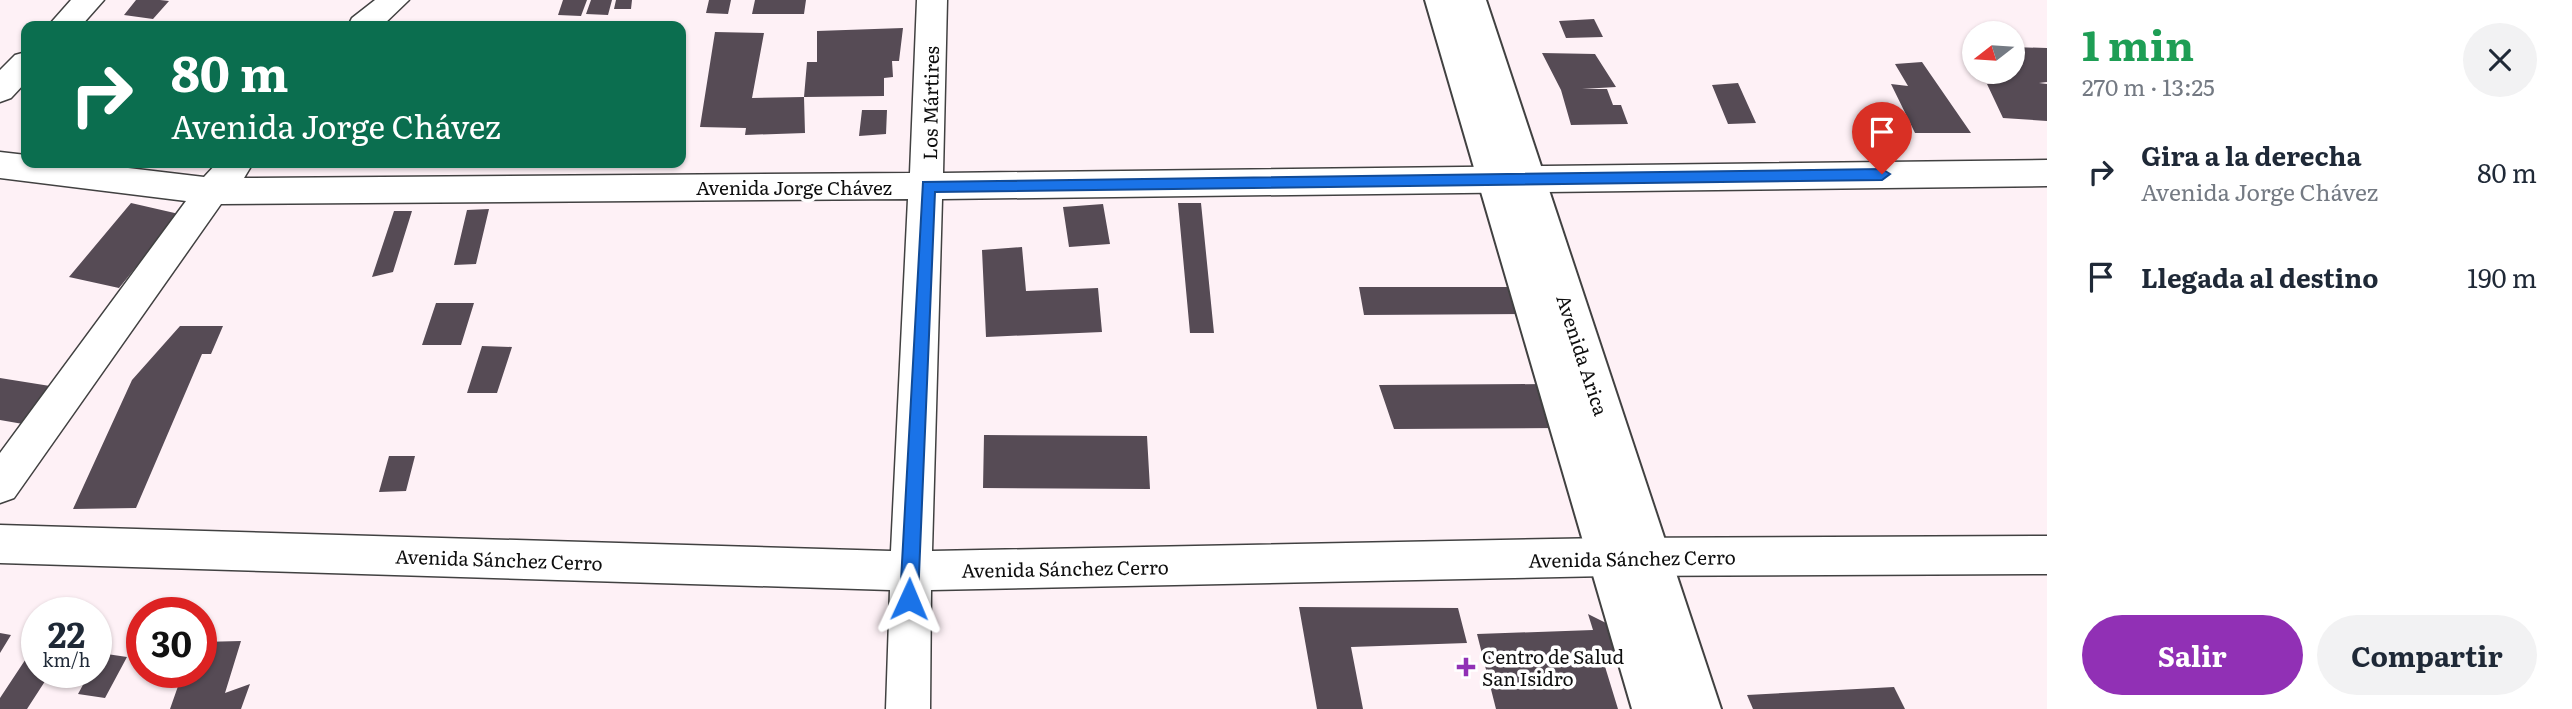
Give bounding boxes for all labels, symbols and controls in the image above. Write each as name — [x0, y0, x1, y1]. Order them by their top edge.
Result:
text: 1 min — [2082, 12, 2194, 74]
north arrow — [1962, 21, 2025, 84]
map controls — [1962, 21, 2025, 84]
button: close — [2463, 23, 2537, 97]
text: 80 m — [171, 34, 289, 107]
street label: Los Mártires — [915, 45, 945, 160]
icon: right — [56, 49, 147, 140]
text: 270 m · 13:25 — [2082, 69, 2215, 103]
text: Avenida Jorge Chávez — [171, 101, 501, 149]
pin — [1852, 102, 1912, 174]
icon: arrive — [1863, 113, 1901, 151]
text: Gira a la derecha — [2141, 135, 2361, 174]
text: 80 m — [2477, 152, 2537, 191]
icon: right — [2082, 153, 2120, 191]
street label: Avenida Jorge Chávez — [696, 173, 892, 201]
text: Avenida Jorge Chávez — [2141, 174, 2378, 208]
text: Llegada al destino — [2141, 257, 2378, 296]
text: 190 m — [2467, 257, 2537, 296]
icon: arrive — [2082, 258, 2120, 296]
street label: Avenida Arica — [1550, 291, 1616, 420]
street label: Avenida Sánchez Cerro — [395, 541, 603, 577]
street label: Avenida Sánchez Cerro — [1528, 542, 1736, 574]
street label: Avenida Sánchez Cerro — [961, 552, 1169, 584]
position arrow — [872, 562, 946, 636]
speed limit sign: 30 — [126, 597, 217, 688]
text: 22 — [48, 607, 85, 659]
button: Salir — [2082, 615, 2303, 695]
button: Compartir — [2317, 615, 2537, 695]
place label: Centro de Salud San Isidro — [1482, 642, 1625, 692]
text: km/h — [43, 646, 90, 673]
marker: Centro de Salud San Isidro — [1456, 657, 1476, 677]

